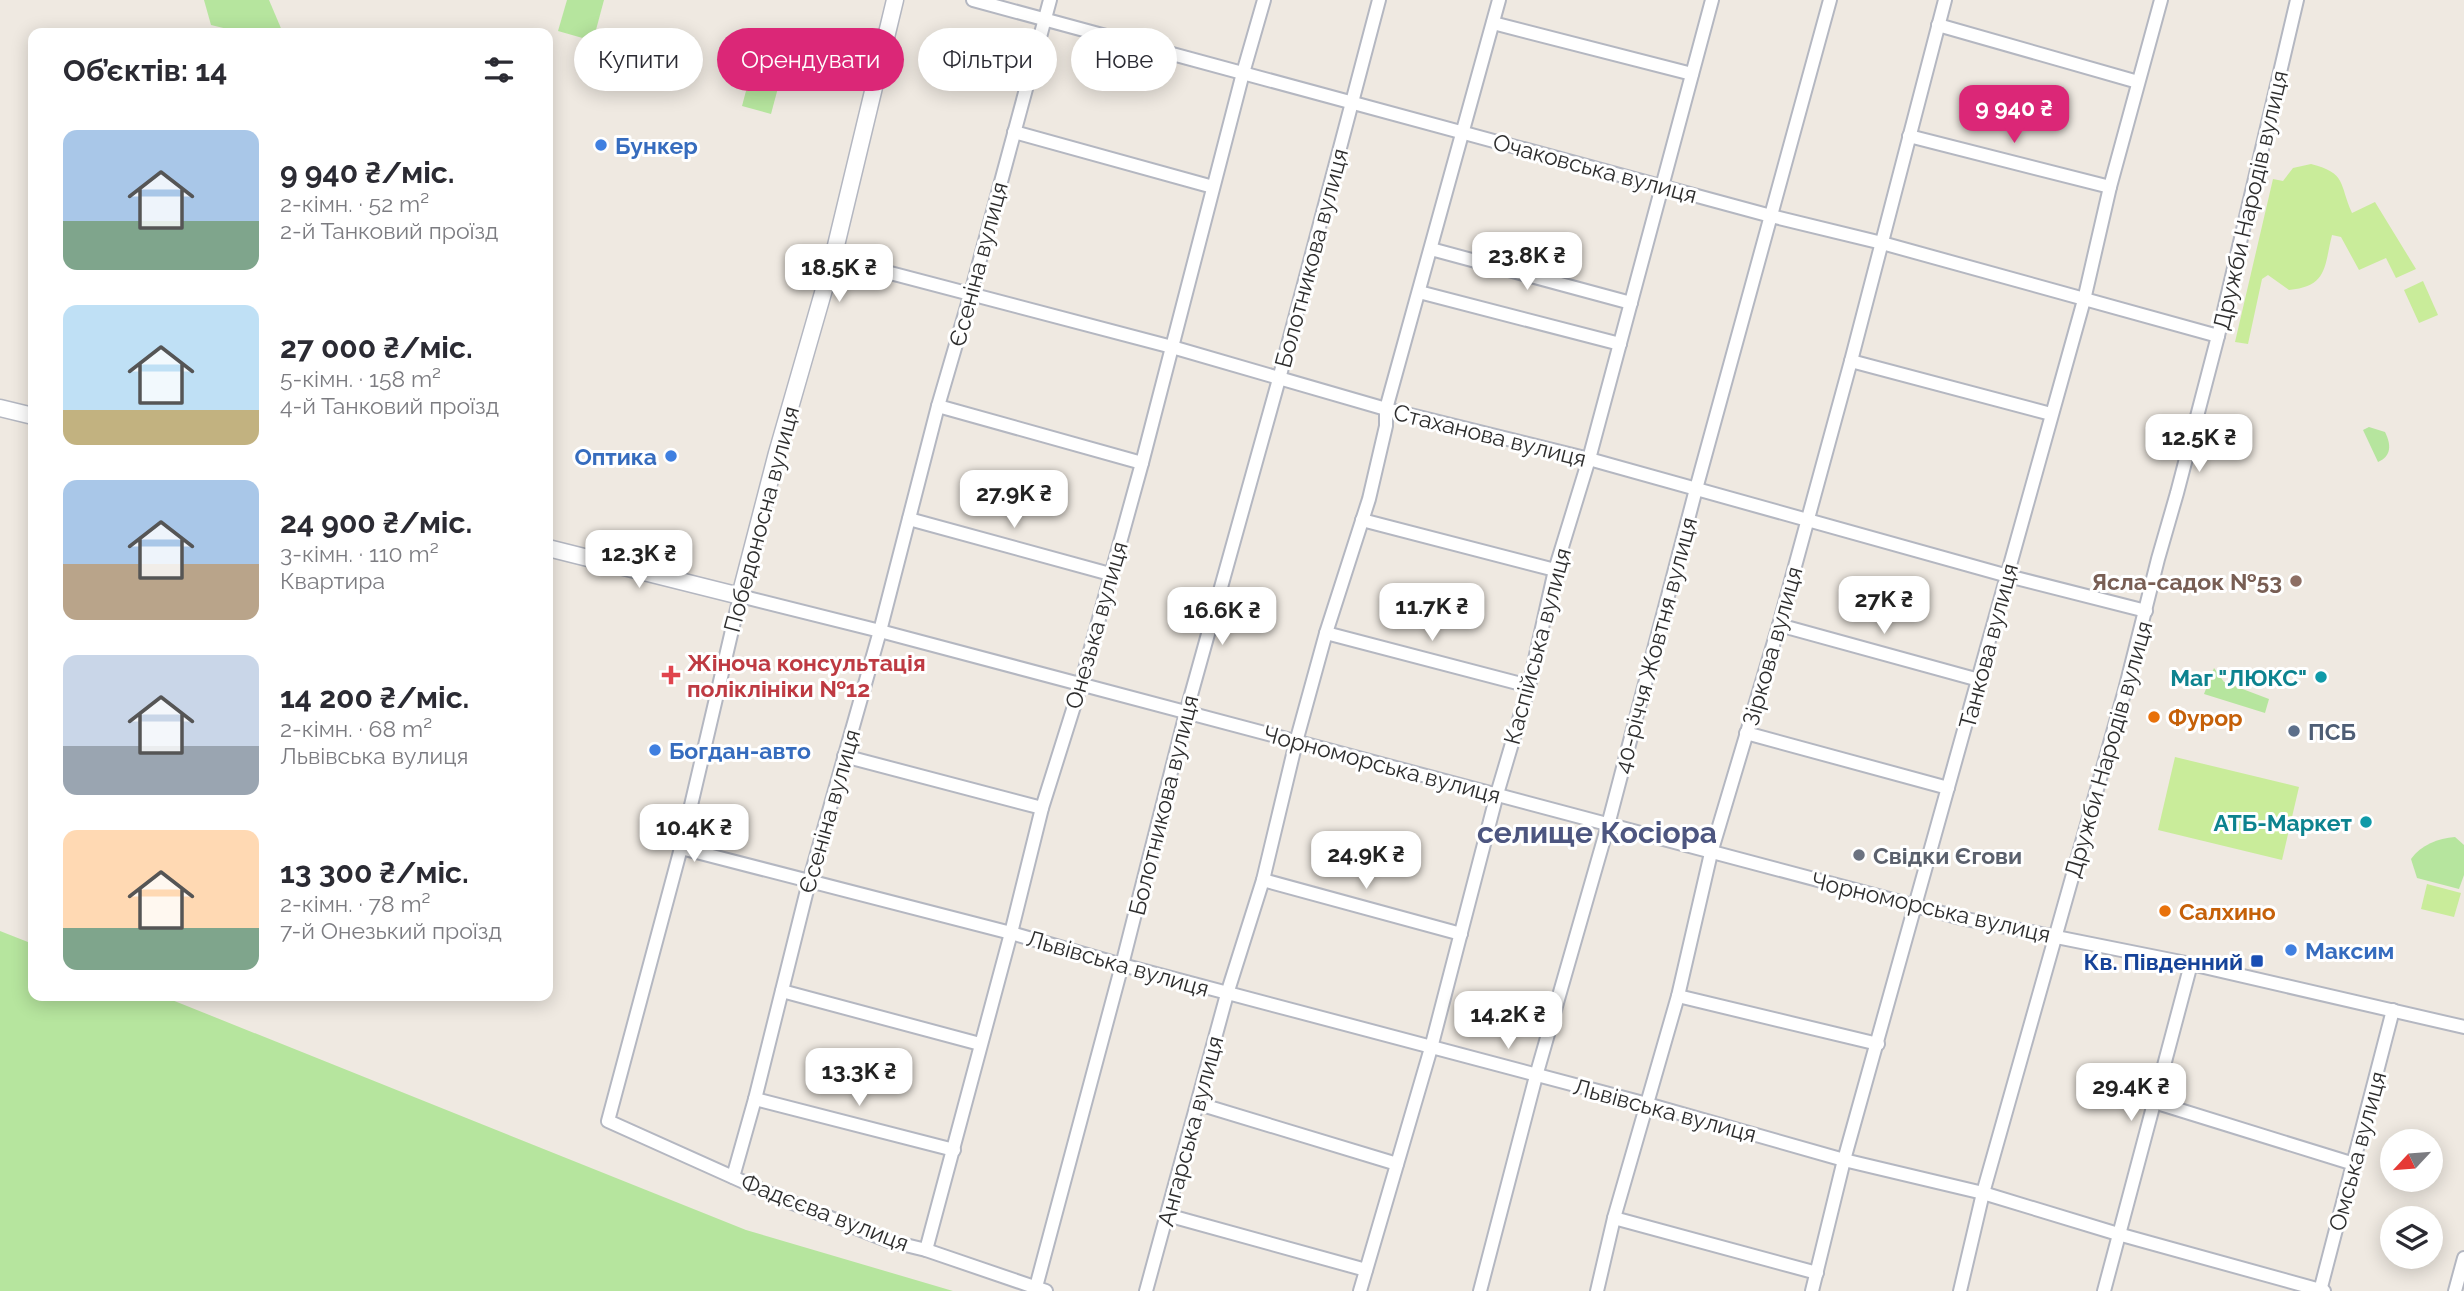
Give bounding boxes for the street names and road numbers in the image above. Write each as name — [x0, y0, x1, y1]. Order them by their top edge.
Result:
street label: Дружби Народів вулиця — [2207, 68, 2293, 332]
street label: Очаковська вулиця — [1490, 128, 1700, 208]
street label: Болотникова вулиця — [1269, 145, 1353, 371]
street label: Єсеніна вулиця — [943, 179, 1013, 349]
street label: Стаханова вулиця — [1391, 398, 1589, 472]
street label: Победоносна вулиця — [718, 403, 804, 635]
street label: 40-річчя Жовтня вулиця — [1608, 514, 1702, 776]
street label: Онезька вулиця — [1059, 538, 1133, 712]
street label: Каспійська вулиця — [1498, 545, 1576, 747]
street label: Танкова вулиця — [1953, 560, 2023, 732]
street label: Зіркова вулиця — [1736, 563, 1808, 729]
street label: Дружби Народів вулиця — [2058, 618, 2158, 880]
street label: Болотникова вулиця — [1123, 692, 1203, 918]
street label: Чорноморська вулиця — [1260, 719, 1504, 809]
street label: Єсеніна вулиця — [793, 726, 865, 896]
street label: Чорноморська вулиця — [1809, 866, 2053, 948]
street label: Львівська вулиця — [1024, 924, 1212, 1002]
street label: Ангарська вулиця — [1152, 1033, 1228, 1229]
street label: Омська вулиця — [2323, 1068, 2391, 1234]
street label: Львівська вулиця — [1570, 1073, 1760, 1147]
street label: Фадєєва вулиця — [737, 1168, 913, 1256]

